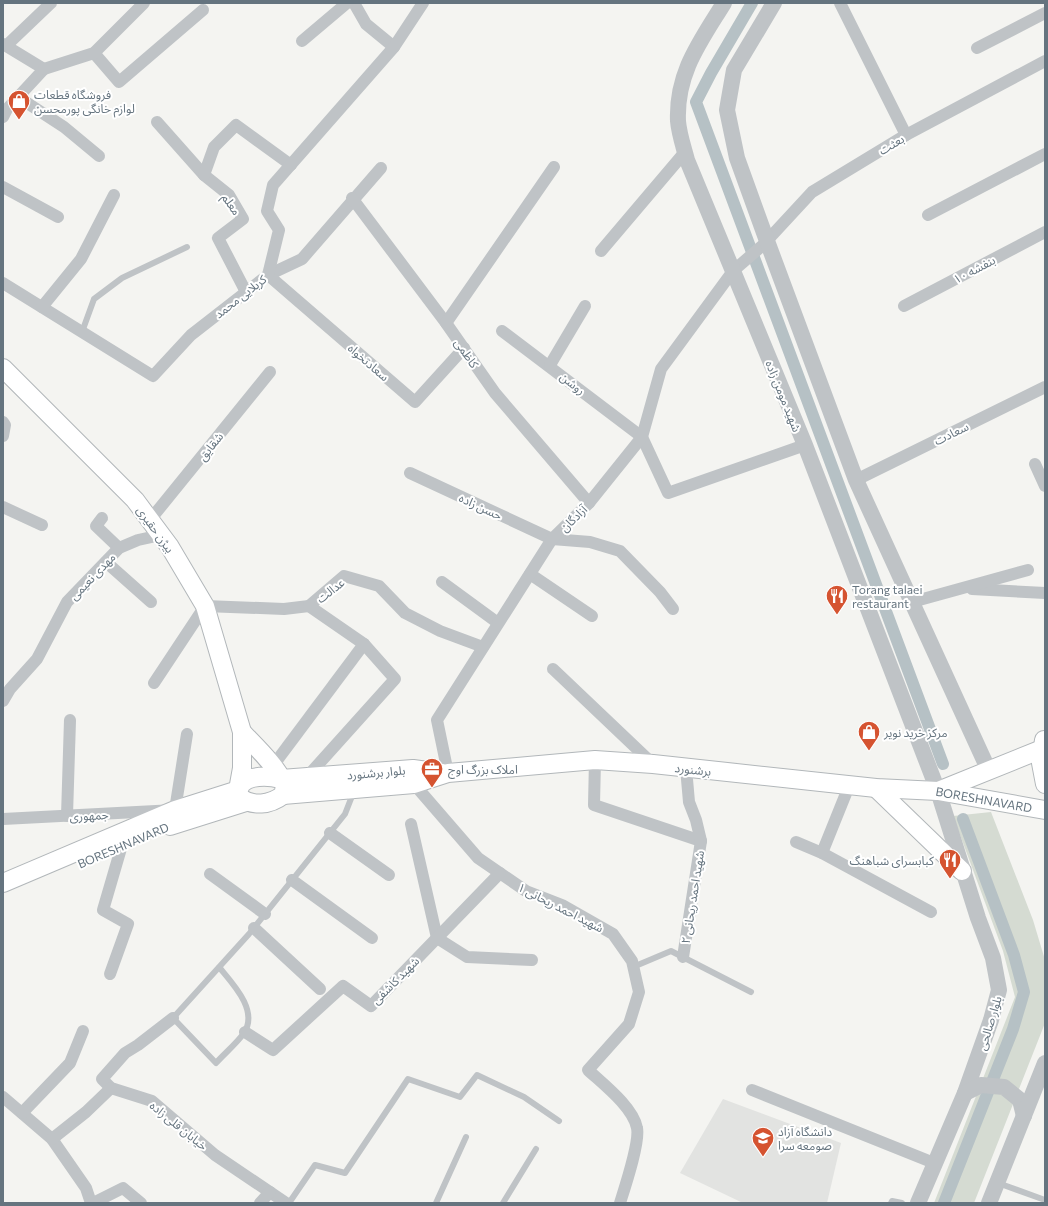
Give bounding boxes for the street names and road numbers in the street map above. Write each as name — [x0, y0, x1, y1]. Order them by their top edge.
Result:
street label: بعثت — [876, 131, 907, 158]
street label: معلم — [217, 191, 244, 219]
street label: بنفشه ۱۰ — [951, 252, 998, 287]
street label: کربلایی محمد — [211, 271, 270, 321]
street label: کاظمی — [451, 336, 483, 372]
street label: سعادتخواه — [345, 340, 392, 384]
street label: شهید مومن زاده — [762, 358, 805, 434]
street label: روشن — [557, 369, 588, 398]
street label: سعادت — [931, 419, 971, 447]
street label: شقایق — [194, 429, 227, 464]
street label: حسن زاده — [457, 490, 505, 523]
street label: آزادگان — [557, 501, 590, 535]
street label: بیژن حقیری — [134, 503, 178, 556]
street label: مهدی نعیمی — [66, 550, 119, 603]
street label: عدالت — [313, 575, 347, 605]
street label: برشنورد — [674, 760, 712, 779]
street label: بلوار برشنورد — [346, 762, 406, 783]
street label: BORESHNAVARD — [935, 784, 1034, 815]
street label: جمهوری — [69, 807, 109, 824]
street label: BORESHNAVARD — [75, 819, 171, 871]
street label: شهید احمد ریحانی ۲ — [678, 849, 707, 945]
street label: شهید احمد ریحانی ۱ — [515, 879, 606, 936]
street label: شهید کاشفی — [368, 953, 422, 1007]
street label: بلوار صالحی — [974, 994, 1005, 1052]
street label: خیابان قلی زاده — [147, 1098, 211, 1153]

